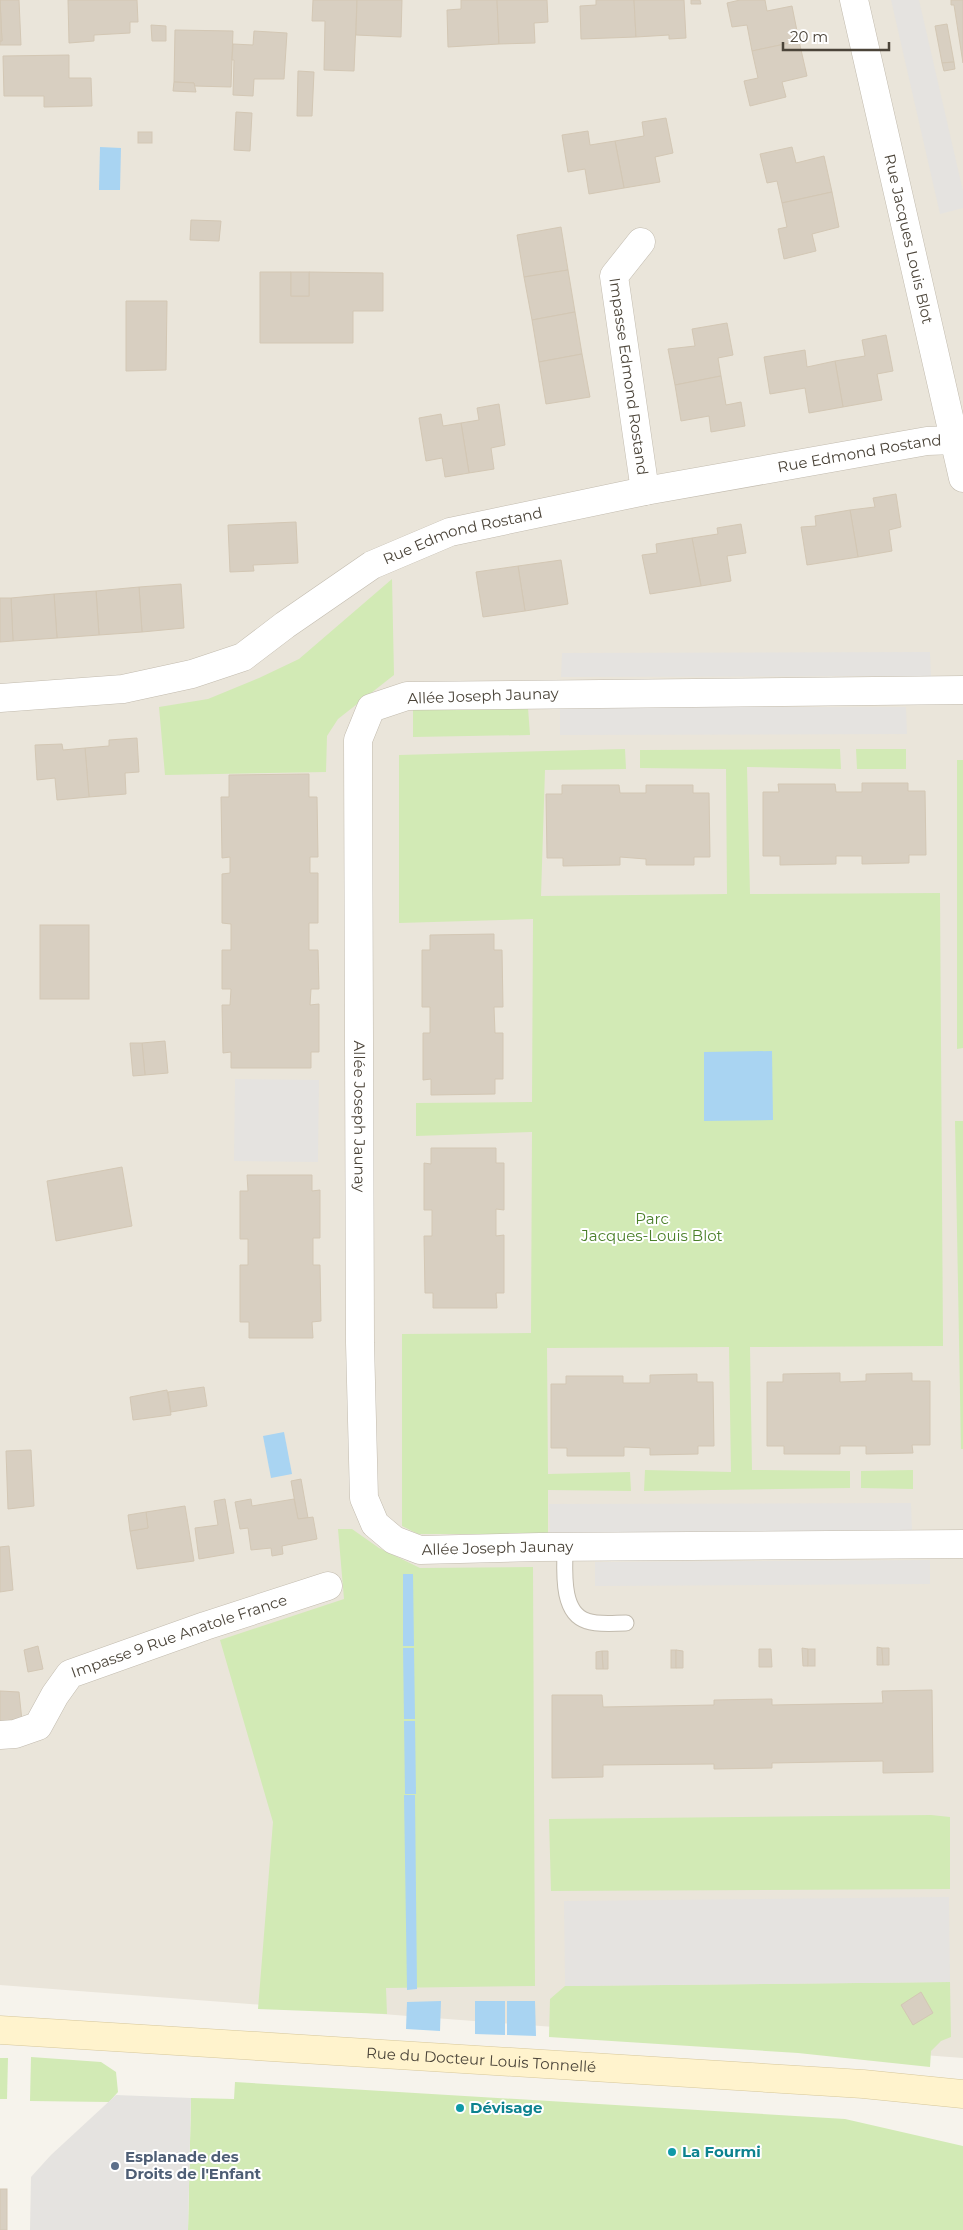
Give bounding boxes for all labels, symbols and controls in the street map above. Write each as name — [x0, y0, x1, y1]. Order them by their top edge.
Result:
scale bar — [783, 20, 889, 52]
text: 20 m — [790, 27, 828, 46]
street label: Rue Jacques Louis Blot — [880, 152, 938, 326]
street label: Impasse Edmond Rostand — [605, 276, 653, 476]
street label: Rue Edmond Rostand — [776, 430, 942, 476]
street label: Rue Edmond Rostand — [380, 503, 544, 568]
street label: Allée Joseph Jaunay — [407, 683, 560, 708]
street label: Allée Joseph Jaunay — [350, 1041, 370, 1193]
park label: Parc Jacques-Louis Blot — [580, 1209, 723, 1245]
street label: Allée Joseph Jaunay — [421, 1537, 574, 1559]
street label: Impasse 9 Rue Anatole France — [68, 1590, 289, 1682]
street label: Rue du Docteur Louis Tonnellé — [365, 2043, 597, 2076]
place label: Dévisage — [470, 2098, 542, 2117]
marker: Dévisage — [454, 2102, 466, 2114]
place label: La Fourmi — [682, 2142, 761, 2161]
marker: La Fourmi — [666, 2146, 678, 2158]
place label: Esplanade des Droits de l'Enfant — [125, 2147, 262, 2183]
marker: Esplanade des Droits de l'Enfant — [109, 2160, 121, 2172]

